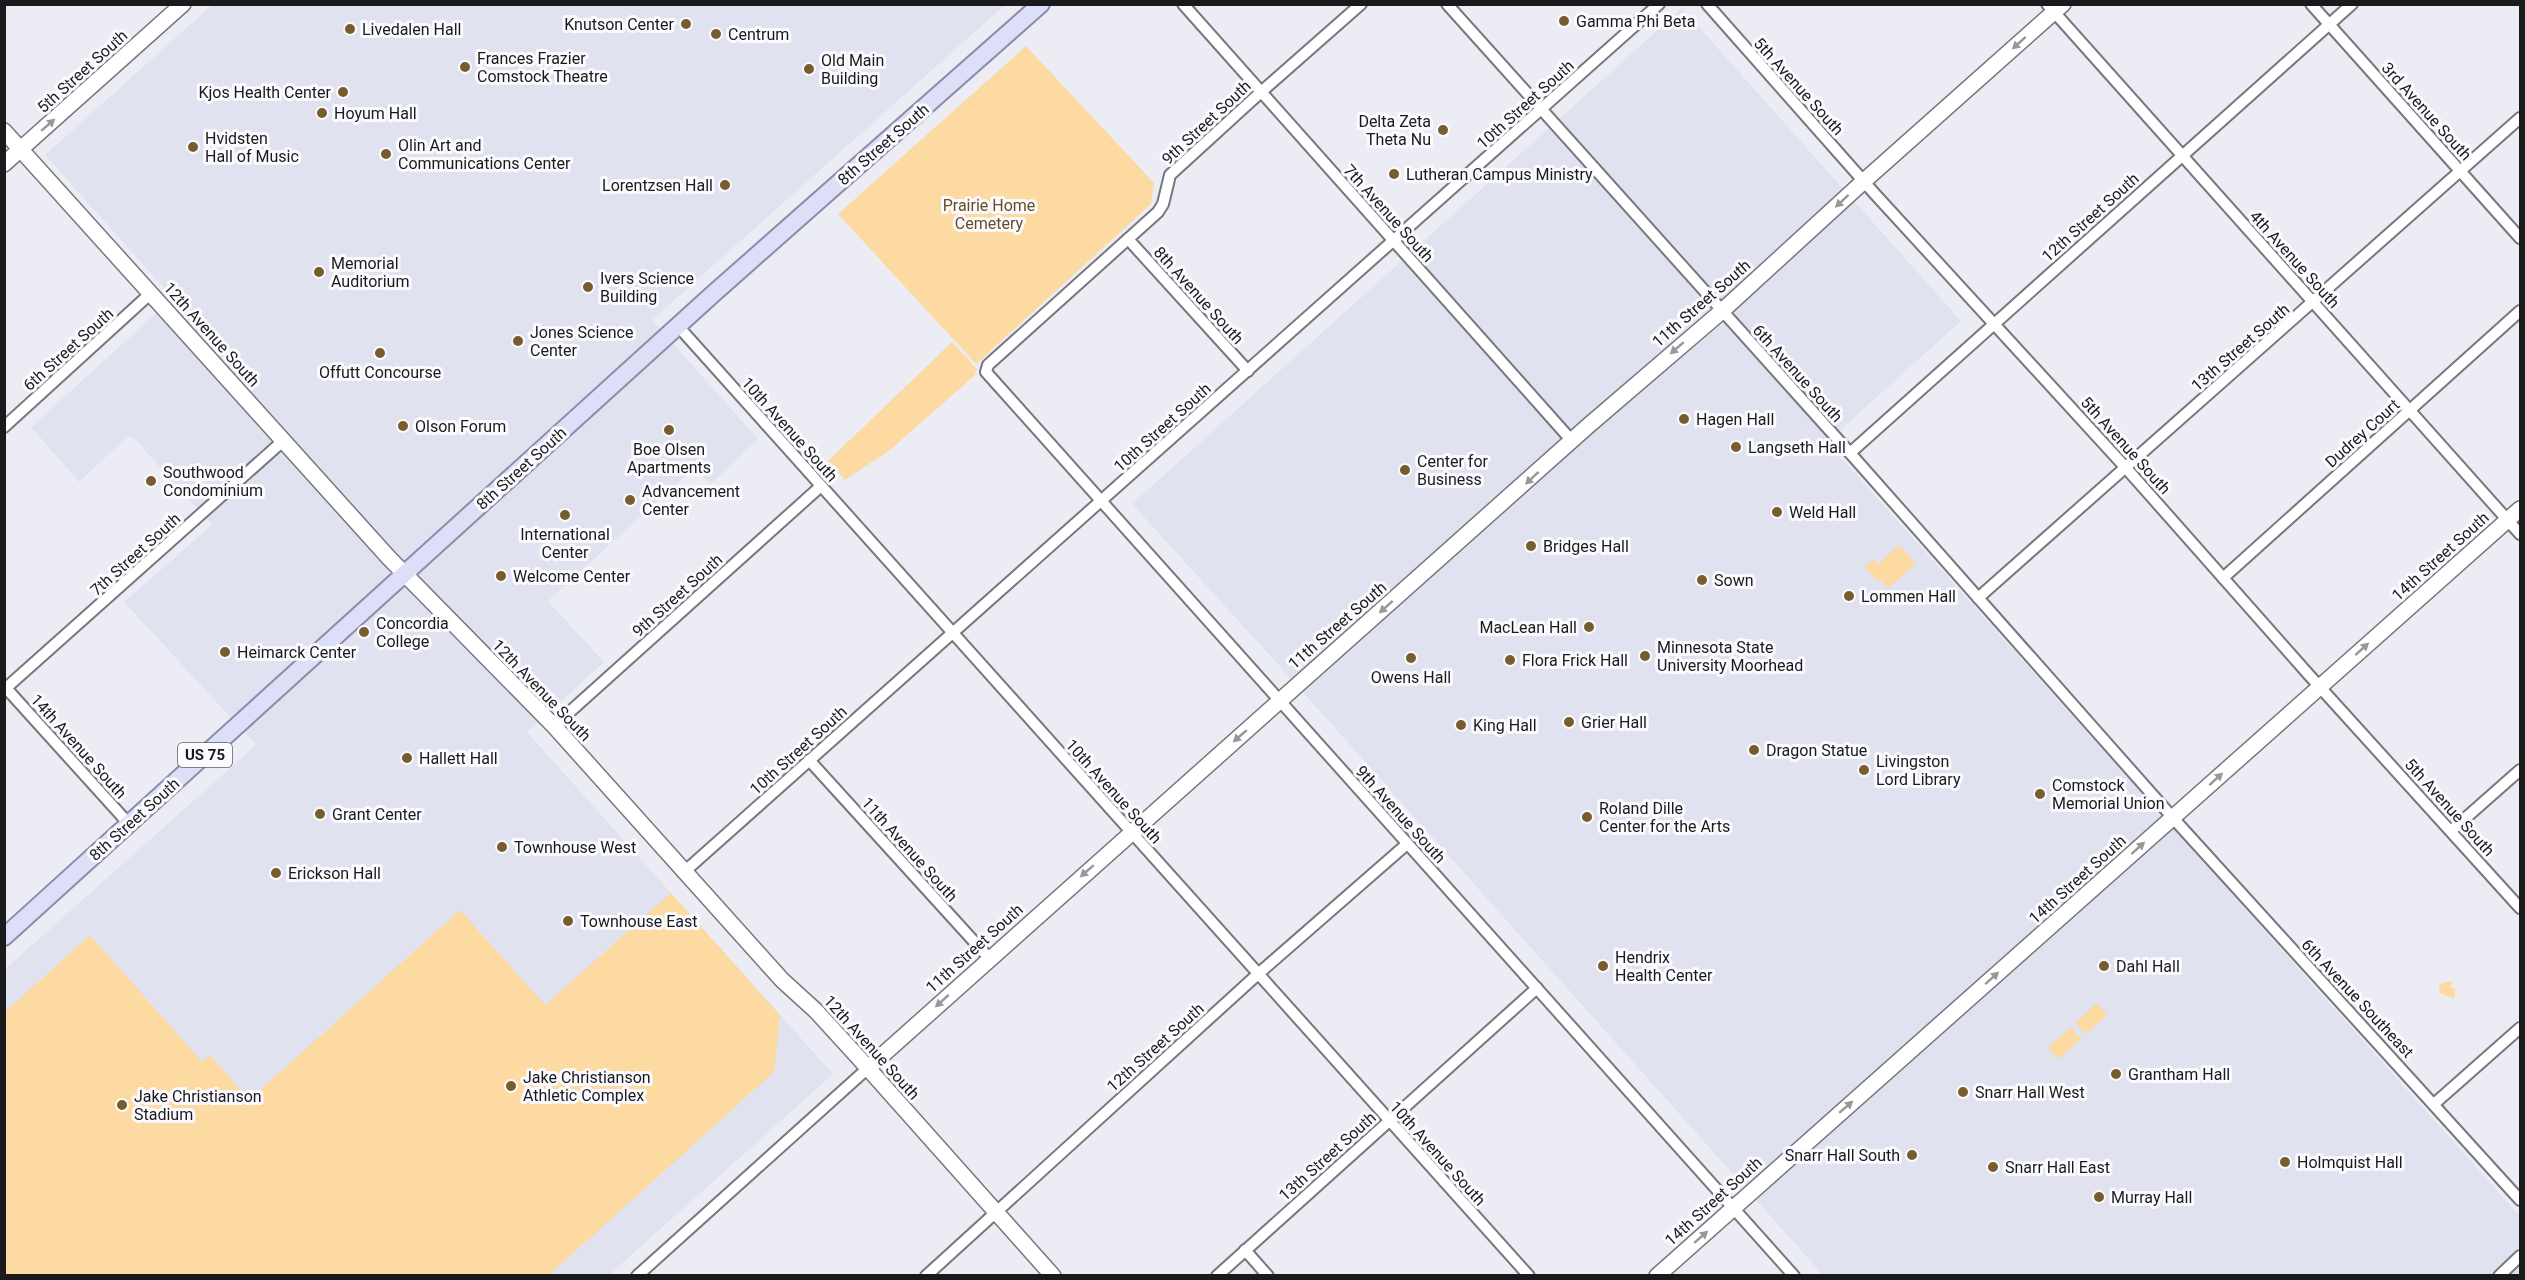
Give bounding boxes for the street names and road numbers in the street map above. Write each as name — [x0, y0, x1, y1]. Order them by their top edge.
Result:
street label: 5th Street South — [33, 26, 131, 117]
street label: 5th Avenue South — [1750, 34, 1847, 139]
street label: 10th Street South — [1473, 56, 1578, 153]
street label: 3rd Avenue South — [2378, 59, 2476, 164]
street label: 9th Street South — [1158, 76, 1255, 168]
street label: 8th Street South — [834, 100, 933, 189]
street label: 7th Avenue South — [1340, 161, 1437, 266]
street label: 12th Street South — [2038, 169, 2143, 266]
street label: 4th Avenue South — [2246, 207, 2343, 312]
street label: 8th Avenue South — [1150, 243, 1247, 348]
street label: 11th Street South — [1648, 256, 1754, 351]
street label: 12th Avenue South — [160, 278, 263, 390]
street label: 13th Street South — [2187, 300, 2293, 395]
street label: 6th Street South — [19, 304, 117, 395]
street label: 6th Avenue South — [1749, 321, 1846, 426]
street label: 10th Avenue South — [738, 373, 841, 485]
street label: 10th Street South — [1110, 379, 1215, 476]
street label: 5th Avenue South — [2077, 393, 2174, 498]
street label: Dudrey Court — [2321, 395, 2403, 472]
street label: 8th Street South — [472, 423, 570, 514]
street label: 14th Street South — [2388, 508, 2493, 605]
street label: 7th Street South — [86, 509, 184, 600]
street label: 9th Street South — [628, 550, 726, 641]
street label: 11th Street South — [1284, 578, 1390, 673]
street label: 12th Avenue South — [488, 636, 595, 745]
street label: 14th Avenue South — [27, 690, 130, 802]
street label: 10th Street South — [746, 702, 851, 799]
street label: 10th Avenue South — [1062, 735, 1165, 847]
road number: US 75 — [178, 743, 232, 767]
street label: 5th Avenue South — [2401, 755, 2498, 860]
street label: 9th Avenue South — [1352, 762, 1449, 867]
street label: 8th Street South — [85, 774, 183, 865]
street label: 11th Avenue South — [858, 793, 961, 905]
street label: 14th Street South — [2025, 831, 2130, 928]
street label: 11th Street South — [922, 900, 1027, 997]
street label: 6th Avenue Southeast — [2298, 935, 2418, 1062]
street label: 12th Avenue South — [820, 991, 923, 1103]
street label: 12th Street South — [1103, 999, 1208, 1096]
street label: 10th Avenue South — [1386, 1097, 1489, 1209]
street label: 13th Street South — [1275, 1108, 1380, 1205]
street label: 14th Street South — [1661, 1153, 1766, 1250]

